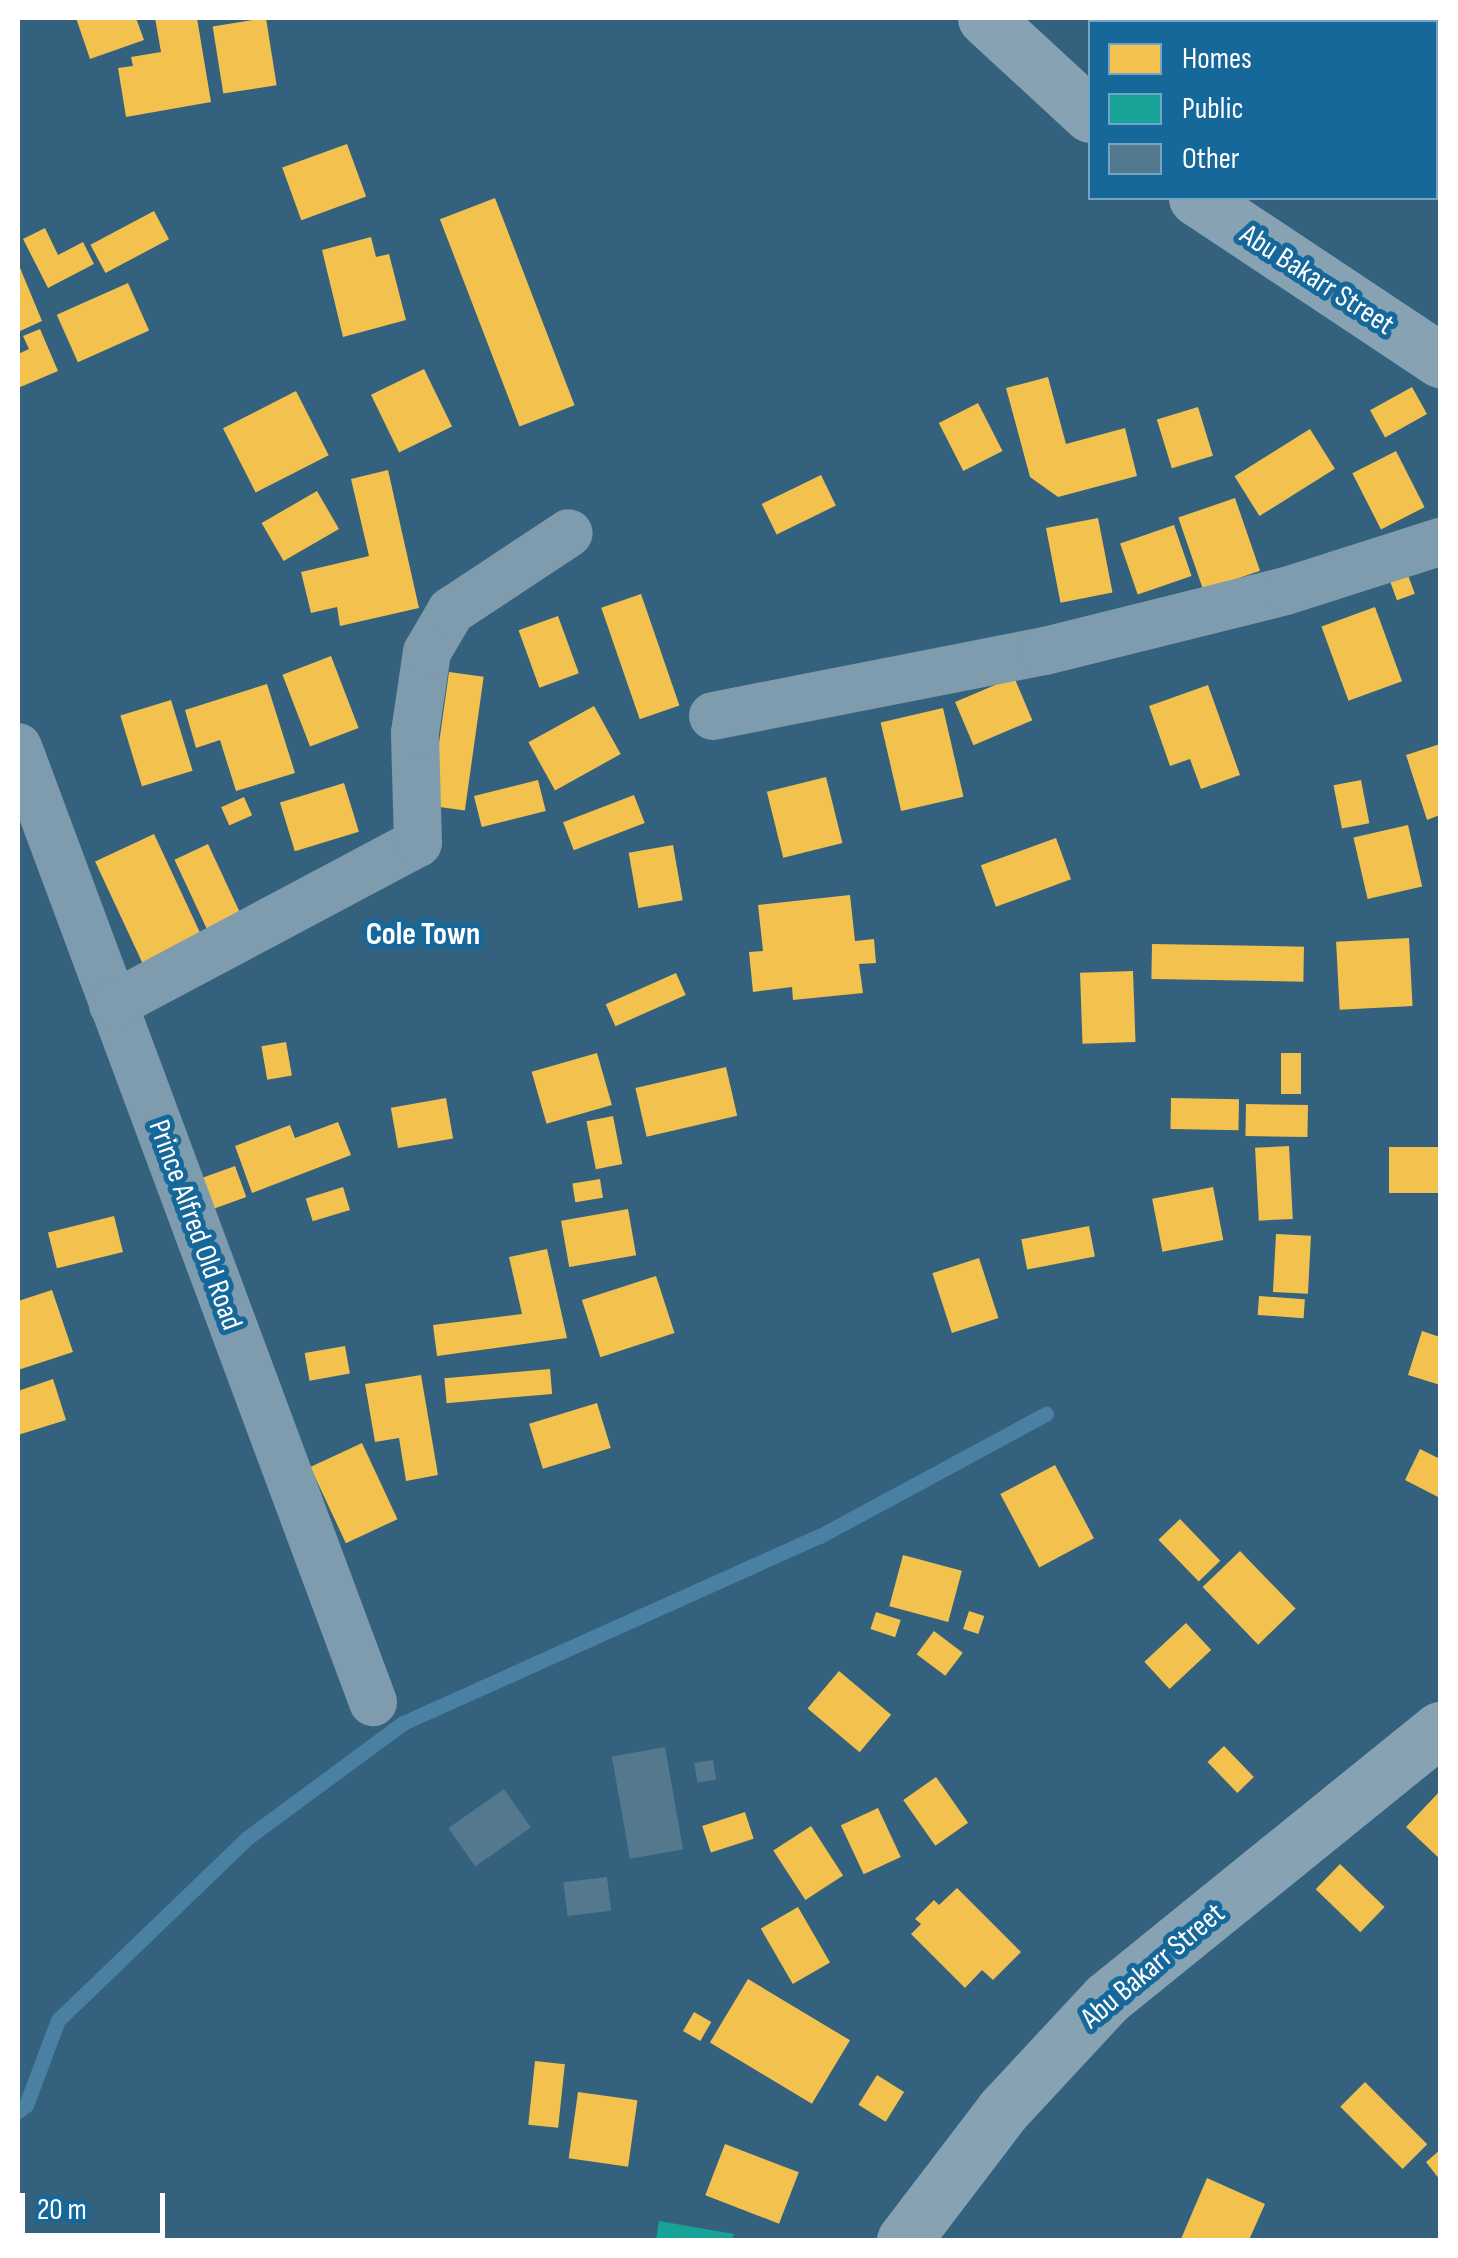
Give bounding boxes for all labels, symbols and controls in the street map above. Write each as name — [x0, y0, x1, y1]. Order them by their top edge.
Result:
legend — [1088, 20, 1438, 200]
text: Homes — [1182, 41, 1252, 77]
text: Public — [1182, 91, 1243, 127]
text: Other — [1182, 141, 1239, 177]
street label: Abu Bakarr Street — [1233, 217, 1401, 343]
district label: Cole Town — [366, 916, 480, 954]
street label: Prince Alfred Old Road — [140, 1115, 250, 1335]
street label: Abu Bakarr Street — [1074, 1896, 1232, 2036]
scale bar — [25, 2173, 170, 2235]
text: 20 m — [37, 2192, 87, 2228]

